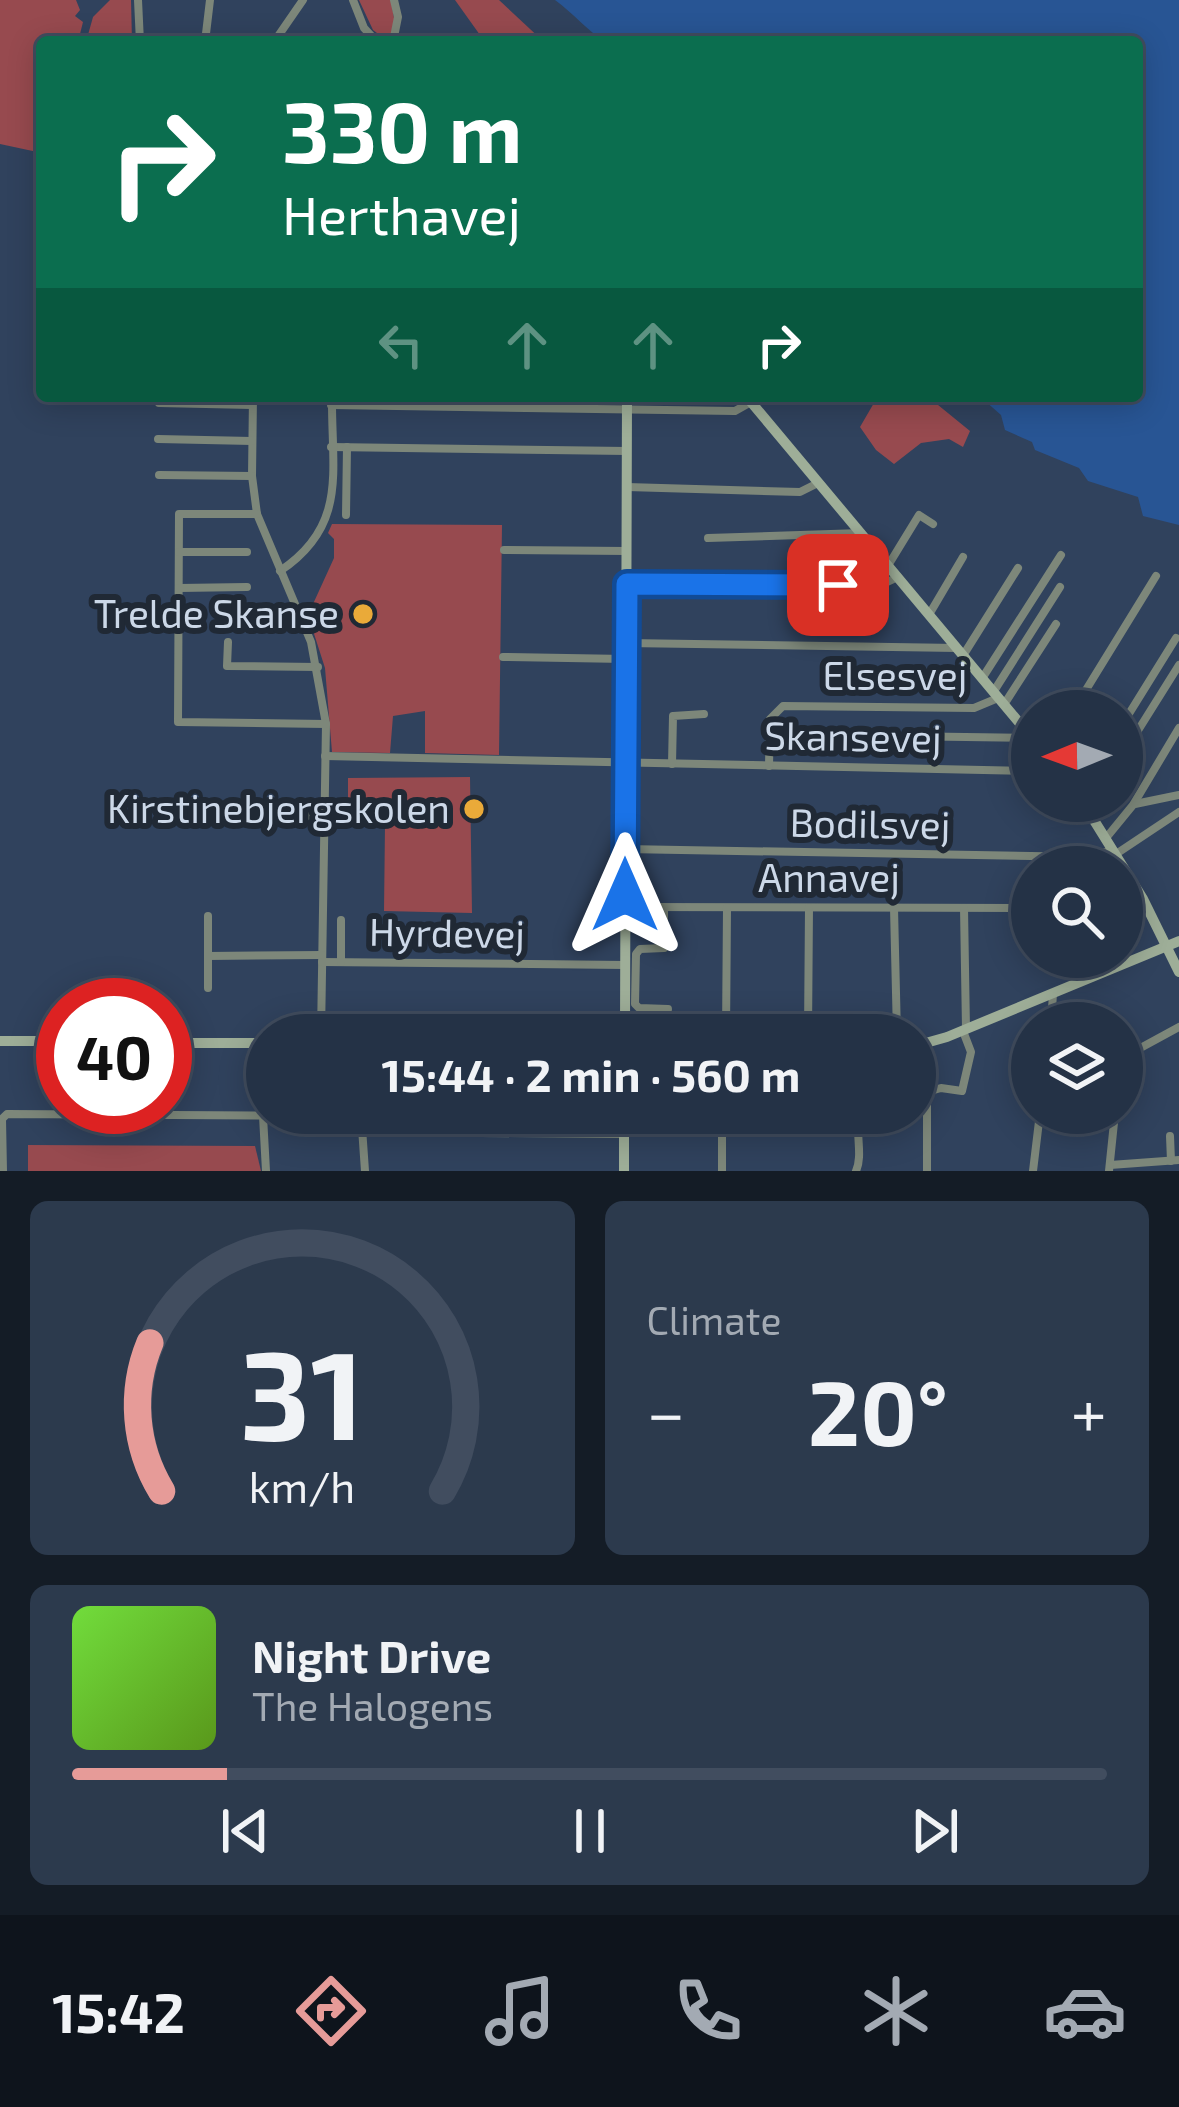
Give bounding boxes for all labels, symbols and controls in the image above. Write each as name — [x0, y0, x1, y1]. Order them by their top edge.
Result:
text: 330 m — [282, 79, 522, 180]
icon: right — [84, 84, 240, 240]
text: Herthavej — [282, 181, 521, 246]
icon: left — [368, 312, 434, 378]
icon: ahead — [494, 312, 560, 378]
icon: ahead — [620, 312, 686, 378]
icon: right — [746, 312, 812, 378]
pin — [787, 534, 889, 636]
icon: arrive — [805, 552, 871, 618]
place label: Trelde Skanse — [94, 589, 339, 636]
marker: Trelde Skanse — [350, 601, 376, 627]
street label: Elsesvej — [822, 651, 968, 698]
north arrow — [1011, 690, 1143, 822]
map controls — [1011, 690, 1143, 1134]
street label: Skansevej — [764, 710, 942, 761]
place label: Kirstinebjergskolen — [107, 784, 450, 831]
marker: Kirstinebjergskolen — [461, 796, 487, 822]
street label: Bodilsvej — [789, 798, 951, 847]
position arrow — [562, 832, 688, 958]
button: search — [1011, 846, 1143, 978]
street label: Annavej — [758, 853, 900, 900]
street label: Hyrdevej — [369, 907, 526, 956]
speed limit sign: 40 — [36, 978, 192, 1134]
button: layers — [1011, 1002, 1143, 1134]
text: 15:44 · 2 min · 560 m — [382, 1047, 800, 1101]
text: Climate — [647, 1296, 781, 1343]
text: 31 — [240, 1315, 365, 1465]
text: 20° — [808, 1356, 948, 1464]
text: − — [647, 1371, 685, 1450]
text: + — [1071, 1371, 1107, 1450]
text: km/h — [249, 1460, 355, 1512]
text: Night Drive — [252, 1628, 491, 1682]
text: The Halogens — [252, 1682, 493, 1729]
icon: previous — [212, 1798, 278, 1864]
icon: pause — [557, 1798, 623, 1864]
icon: next — [902, 1798, 968, 1864]
icon: directions — [289, 1969, 373, 2053]
icon: music — [478, 1969, 562, 2053]
icon: phone — [666, 1969, 750, 2053]
icon: climate — [854, 1969, 938, 2053]
icon: car — [1043, 1969, 1127, 2053]
text: 15:42 — [52, 1979, 185, 2044]

